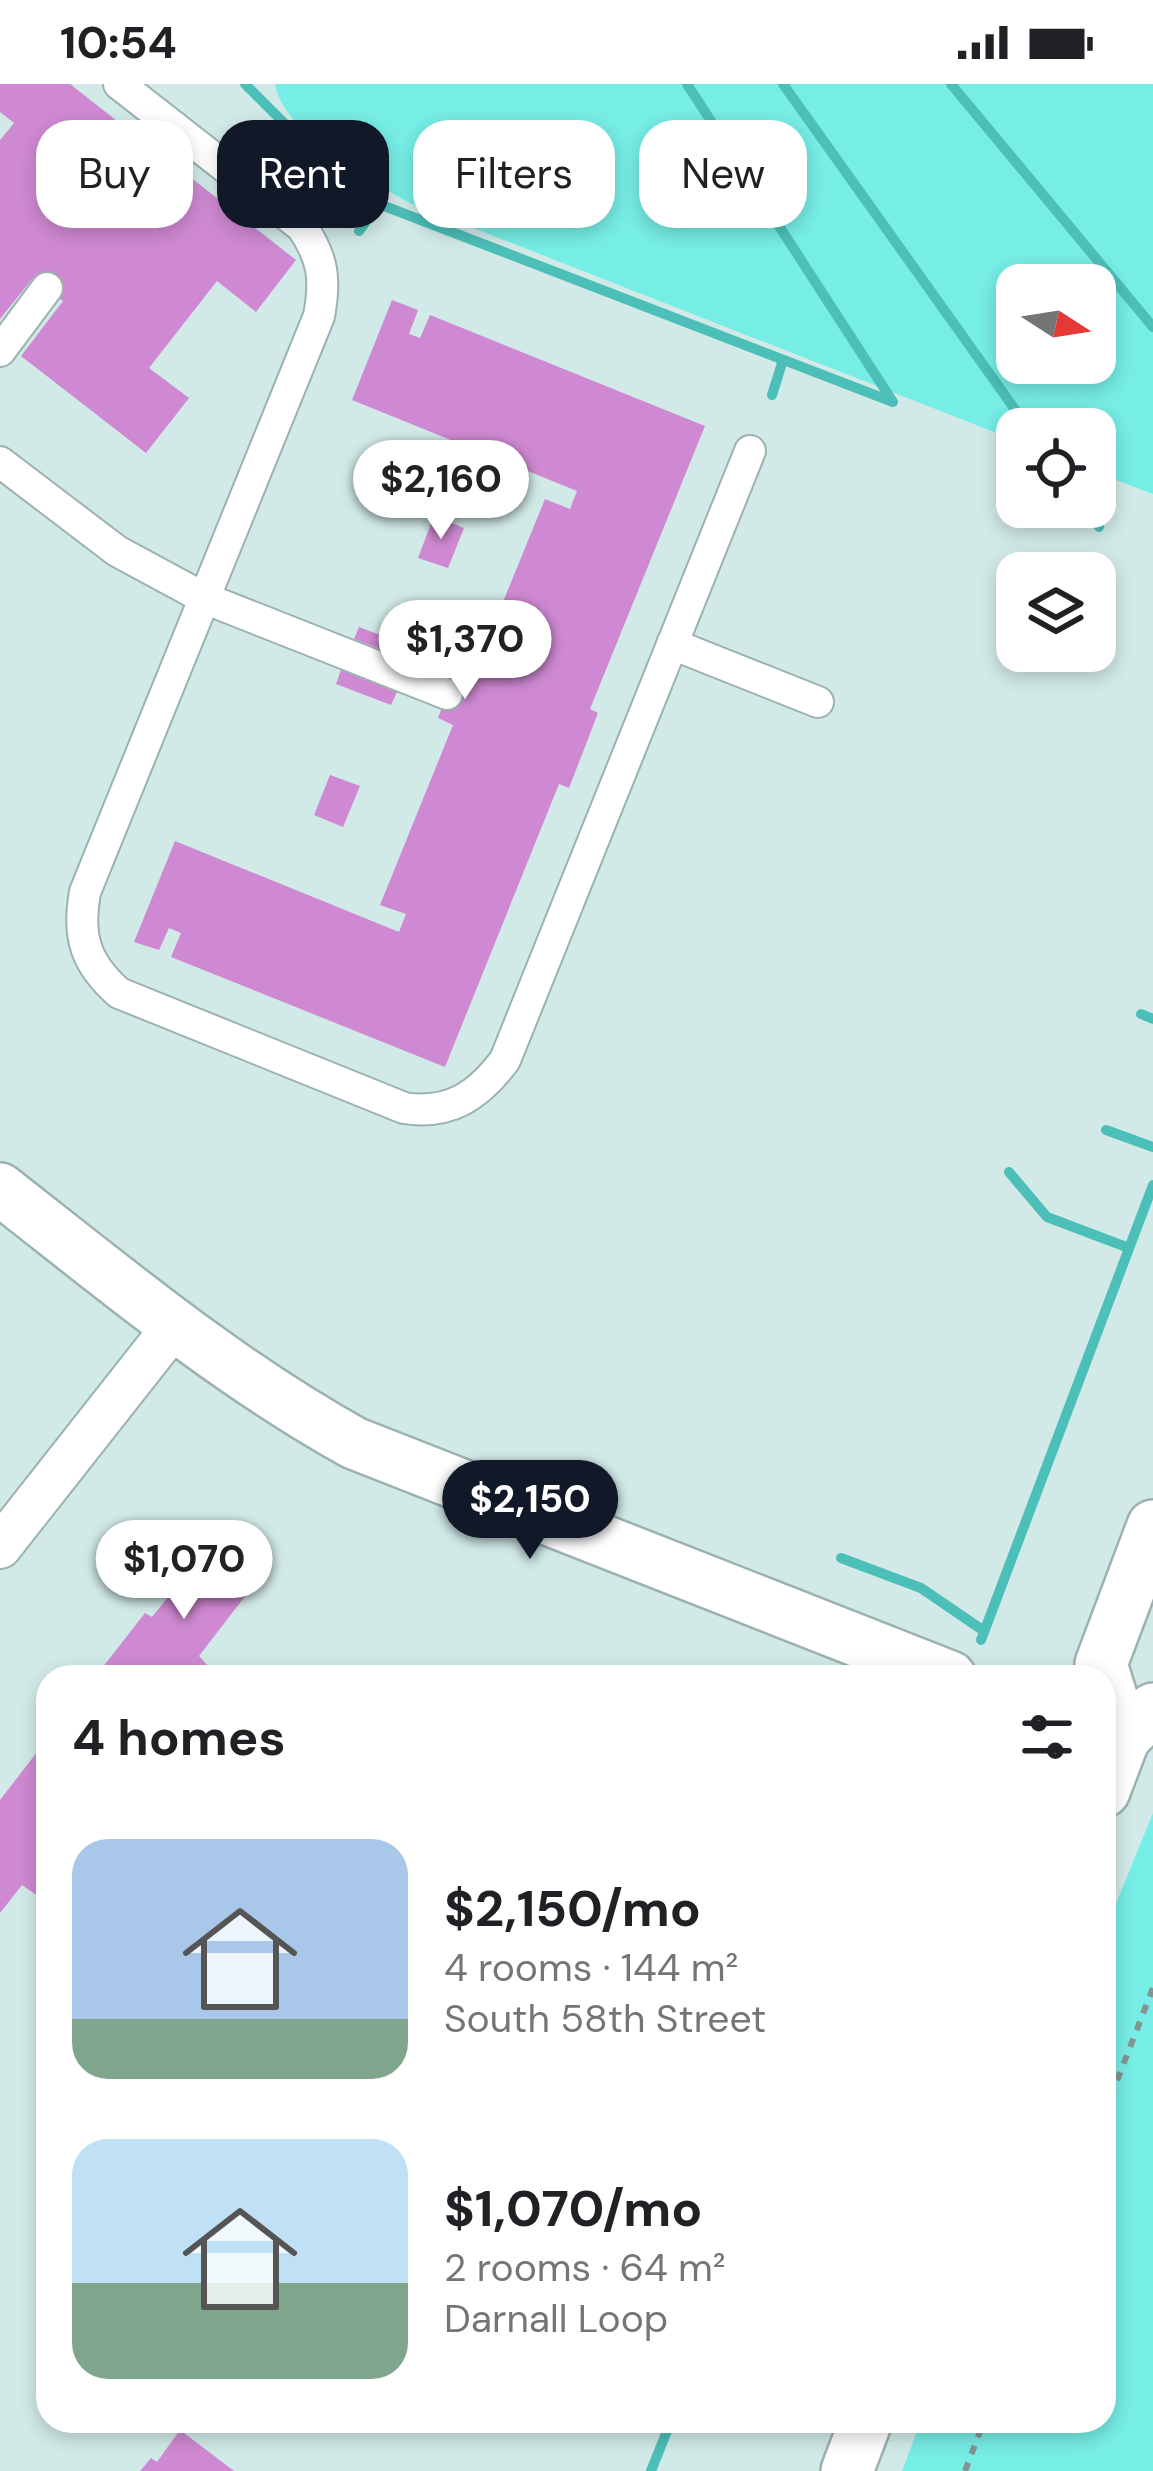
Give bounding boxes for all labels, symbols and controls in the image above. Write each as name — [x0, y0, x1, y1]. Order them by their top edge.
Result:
text: 10:54 — [60, 13, 177, 72]
chip: Buy — [36, 120, 193, 228]
chip: Rent — [217, 120, 389, 228]
chip: Filters — [413, 120, 615, 228]
chip: New — [639, 120, 807, 228]
north arrow — [996, 264, 1116, 384]
map controls — [996, 264, 1116, 672]
button: locate — [996, 408, 1116, 528]
pin: $2,160 — [343, 440, 539, 542]
text: $2,160 — [380, 453, 502, 504]
button: layers — [996, 552, 1116, 672]
pin: $1,370 — [367, 600, 563, 702]
text: $1,370 — [406, 613, 524, 664]
pin: $2,150 — [432, 1460, 628, 1562]
text: $2,150 — [469, 1473, 591, 1524]
pin: $1,070 — [86, 1520, 282, 1622]
text: $1,070 — [123, 1533, 245, 1584]
text: 4 homes — [72, 1704, 286, 1771]
icon: filters — [1014, 1704, 1080, 1770]
text: $2,150/mo — [444, 1875, 701, 1942]
icon: home — [168, 1887, 312, 2031]
text: 4 rooms · 144 m² — [444, 1942, 738, 1993]
text: South 58th Street — [444, 1993, 766, 2044]
text: $1,070/mo — [444, 2175, 702, 2242]
icon: home — [168, 2187, 312, 2331]
text: 2 rooms · 64 m² — [444, 2242, 726, 2293]
text: Darnall Loop — [444, 2293, 668, 2344]

